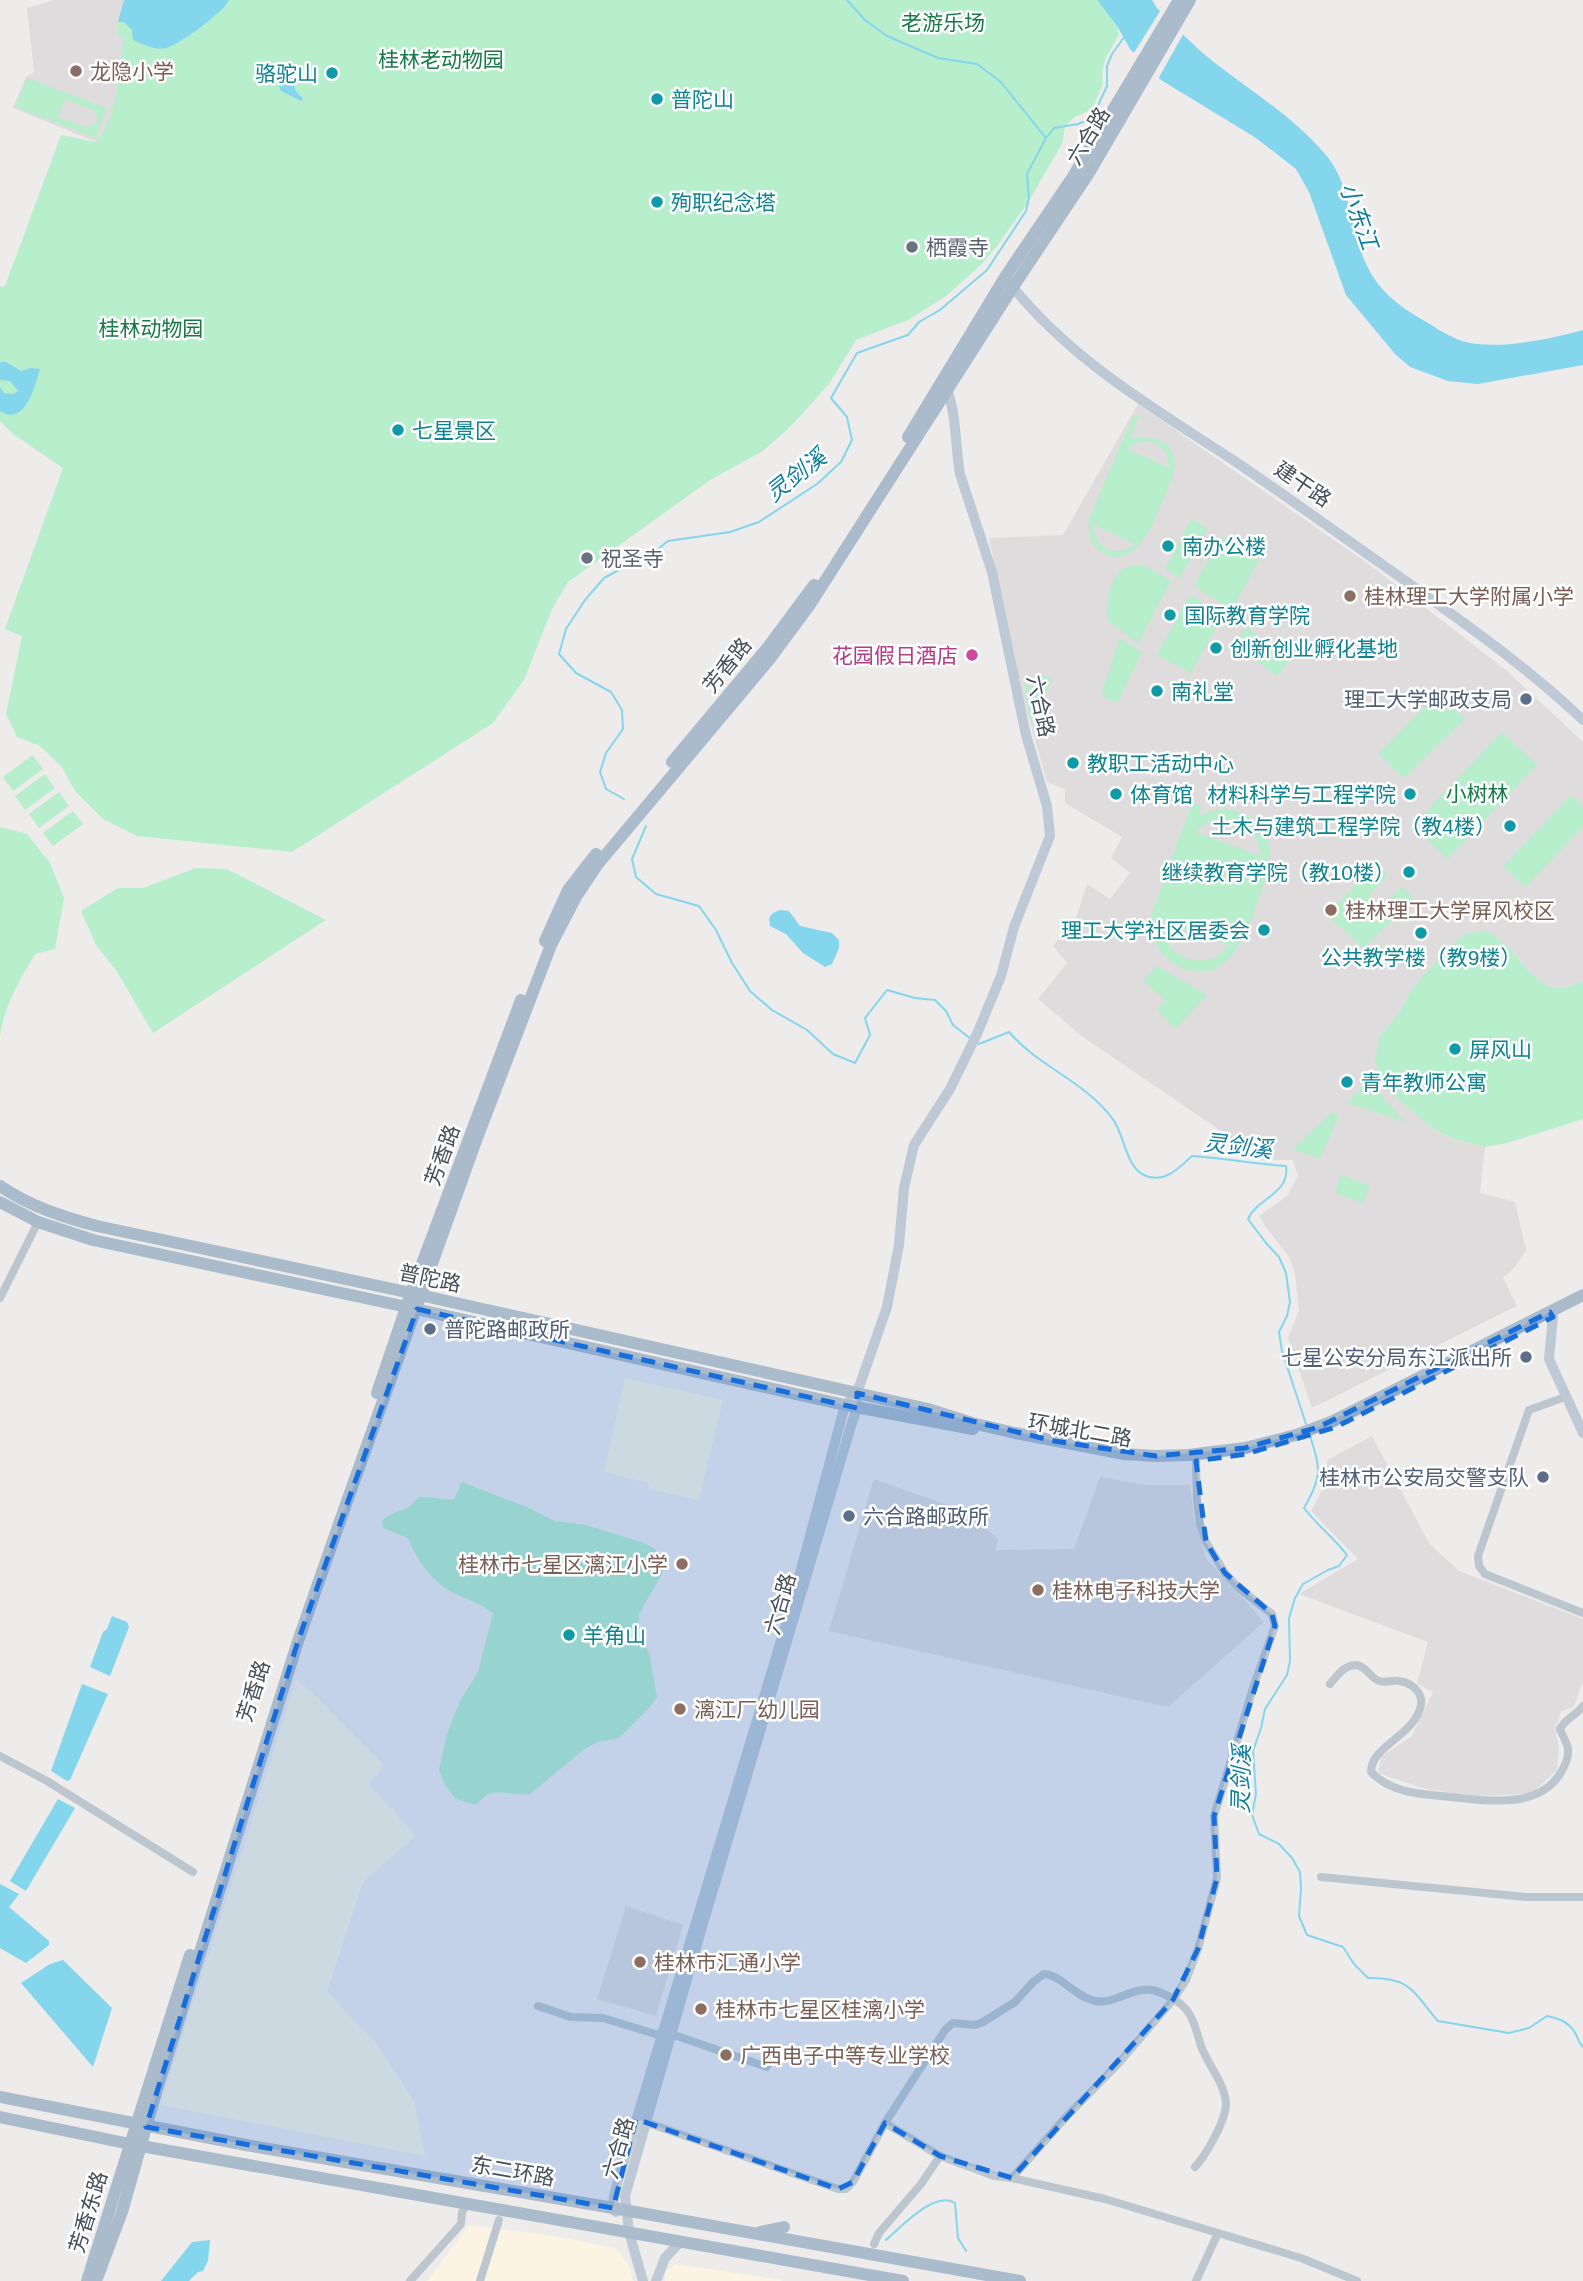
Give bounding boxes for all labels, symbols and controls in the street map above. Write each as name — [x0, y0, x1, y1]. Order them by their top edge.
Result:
park label: 老游乐场 — [901, 11, 985, 34]
park label: 桂林老动物园 — [378, 48, 504, 71]
place label: 龙隐小学 — [90, 60, 174, 83]
place label: 骆驼山 — [255, 62, 318, 85]
marker: 龙隐小学 — [68, 63, 84, 79]
marker: 骆驼山 — [324, 65, 340, 81]
place label: 普陀山 — [671, 88, 734, 111]
marker: 普陀山 — [649, 91, 665, 107]
street label: 六合路 — [1062, 103, 1114, 169]
water label: 小东江 — [1335, 179, 1384, 256]
place label: 殉职纪念塔 — [671, 191, 776, 214]
marker: 殉职纪念塔 — [649, 194, 665, 210]
place label: 栖霞寺 — [926, 236, 989, 259]
marker: 栖霞寺 — [904, 239, 920, 255]
park label: 桂林动物园 — [99, 317, 204, 340]
place label: 七星景区 — [412, 419, 496, 442]
marker: 七星景区 — [390, 422, 406, 438]
water label: 灵剑溪 — [761, 442, 834, 506]
street label: 建干路 — [1270, 457, 1336, 511]
place label: 南办公楼 — [1182, 535, 1266, 558]
marker: 南办公楼 — [1160, 538, 1176, 554]
place label: 祝圣寺 — [601, 547, 664, 570]
marker: 祝圣寺 — [579, 550, 595, 566]
place label: 桂林理工大学附属小学 — [1364, 585, 1574, 608]
marker: 桂林理工大学附属小学 — [1342, 588, 1358, 604]
place label: 国际教育学院 — [1184, 604, 1310, 627]
marker: 国际教育学院 — [1162, 607, 1178, 623]
street label: 芳香路 — [698, 633, 756, 697]
place label: 创新创业孵化基地 — [1230, 637, 1398, 660]
marker: 创新创业孵化基地 — [1208, 640, 1224, 656]
place label: 花园假日酒店 — [832, 644, 958, 667]
marker: 花园假日酒店 — [964, 647, 980, 663]
street label: 六合路 — [1023, 673, 1059, 739]
place label: 南礼堂 — [1171, 680, 1234, 703]
marker: 南礼堂 — [1149, 683, 1165, 699]
place label: 理工大学邮政支局 — [1344, 688, 1512, 711]
marker: 理工大学邮政支局 — [1518, 691, 1534, 707]
place label: 教职工活动中心 — [1087, 752, 1234, 775]
marker: 教职工活动中心 — [1065, 755, 1081, 771]
park label: 小树林 — [1446, 782, 1509, 805]
place label: 体育馆 — [1130, 783, 1193, 806]
place label: 材料科学与工程学院 — [1207, 783, 1396, 806]
marker: 体育馆 — [1108, 786, 1124, 802]
marker: 材料科学与工程学院 — [1402, 786, 1418, 802]
place label: 土木与建筑工程学院（教4楼） — [1211, 815, 1496, 838]
marker: 土木与建筑工程学院（教4楼） — [1502, 818, 1518, 834]
place label: 继续教育学院（教10楼） — [1162, 861, 1395, 884]
marker: 继续教育学院（教10楼） — [1401, 864, 1417, 880]
place label: 桂林理工大学屏风校区 — [1345, 899, 1555, 922]
marker: 桂林理工大学屏风校区 — [1323, 902, 1339, 918]
place label: 理工大学社区居委会 — [1061, 919, 1250, 942]
marker: 理工大学社区居委会 — [1256, 922, 1272, 938]
marker: 公共教学楼（教9楼） — [1413, 925, 1429, 941]
place label: 公共教学楼（教9楼） — [1321, 946, 1521, 969]
place label: 屏风山 — [1469, 1038, 1532, 1061]
marker: 屏风山 — [1447, 1041, 1463, 1057]
place label: 青年教师公寓 — [1361, 1071, 1487, 1094]
marker: 青年教师公寓 — [1339, 1074, 1355, 1090]
street label: 芳香路 — [420, 1121, 464, 1189]
water label: 灵剑溪 — [1202, 1129, 1277, 1163]
street label: 普陀路 — [397, 1260, 463, 1296]
place label: 普陀路邮政所 — [444, 1318, 570, 1341]
marker: 普陀路邮政所 — [422, 1321, 438, 1337]
place label: 七星公安分局东江派出所 — [1281, 1346, 1512, 1369]
marker: 七星公安分局东江派出所 — [1518, 1349, 1534, 1365]
street label: 环城北二路 — [1026, 1410, 1134, 1450]
place label: 桂林市公安局交警支队 — [1319, 1466, 1529, 1489]
marker: 桂林市公安局交警支队 — [1535, 1469, 1551, 1485]
place label: 六合路邮政所 — [863, 1505, 989, 1528]
marker: 六合路邮政所 — [841, 1508, 857, 1524]
place label: 桂林市七星区漓江小学 — [458, 1553, 668, 1576]
marker: 桂林市七星区漓江小学 — [674, 1556, 690, 1572]
street label: 六合路 — [760, 1571, 800, 1637]
place label: 桂林电子科技大学 — [1052, 1579, 1220, 1602]
marker: 桂林电子科技大学 — [1030, 1582, 1046, 1598]
place label: 羊角山 — [583, 1624, 646, 1647]
marker: 羊角山 — [561, 1627, 577, 1643]
street label: 芳香路 — [232, 1657, 274, 1725]
place label: 漓江厂幼儿园 — [694, 1698, 820, 1721]
marker: 漓江厂幼儿园 — [672, 1701, 688, 1717]
water label: 灵剑溪 — [1227, 1741, 1255, 1814]
place label: 桂林市汇通小学 — [654, 1951, 801, 1974]
marker: 桂林市汇通小学 — [632, 1954, 648, 1970]
place label: 桂林市七星区桂漓小学 — [715, 1998, 925, 2021]
marker: 桂林市七星区桂漓小学 — [693, 2001, 709, 2017]
place label: 广西电子中等专业学校 — [740, 2044, 950, 2067]
marker: 广西电子中等专业学校 — [718, 2047, 734, 2063]
street label: 六合路 — [598, 2115, 638, 2181]
street label: 东二环路 — [470, 2152, 556, 2190]
street label: 芳香东路 — [65, 2168, 111, 2256]

